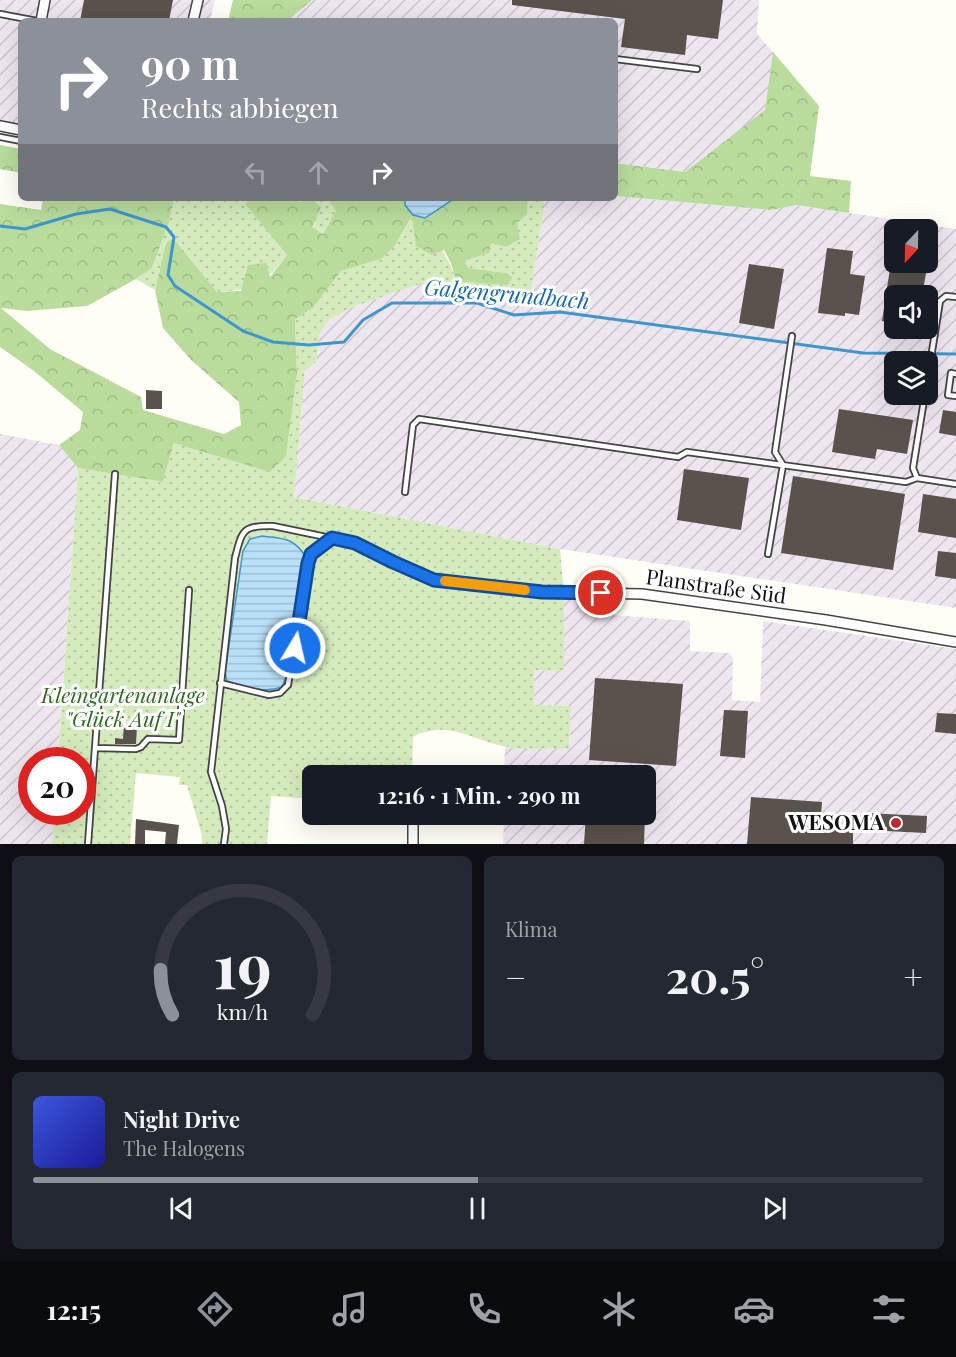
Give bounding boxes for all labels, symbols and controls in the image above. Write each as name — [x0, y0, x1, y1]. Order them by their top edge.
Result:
text: 90 m — [141, 35, 239, 91]
icon: right — [42, 42, 120, 120]
text: Rechts abbiegen — [141, 89, 339, 125]
icon: left — [239, 156, 272, 189]
icon: ahead — [302, 156, 335, 189]
icon: right — [365, 156, 398, 189]
north arrow — [884, 219, 938, 273]
map controls — [884, 219, 938, 405]
water label: Galgengrundbach — [423, 271, 591, 315]
button: sound — [884, 285, 938, 339]
button: layers — [884, 351, 938, 405]
street label: Planstraße Süd — [644, 561, 788, 609]
pin — [575, 567, 626, 618]
icon: arrive — [584, 576, 617, 609]
position arrow — [263, 616, 327, 680]
park label: Kleingartenanlage "Glück Auf I" — [40, 680, 205, 732]
speed limit sign: 20 — [18, 747, 96, 825]
text: 12:16 · 1 Min. · 290 m — [378, 780, 580, 810]
place label: WESOMA — [787, 807, 885, 835]
marker: WESOMA — [889, 816, 903, 830]
text: Klima — [505, 915, 557, 942]
text: 19 — [213, 921, 271, 1005]
text: 20.5° — [666, 945, 764, 1005]
text: − — [505, 954, 526, 998]
text: + — [904, 954, 923, 998]
text: km/h — [216, 997, 268, 1025]
text: Night Drive — [123, 1104, 240, 1134]
text: The Halogens — [123, 1134, 245, 1161]
icon: previous — [165, 1192, 198, 1225]
icon: pause — [461, 1192, 494, 1225]
icon: next — [758, 1192, 791, 1225]
icon: directions — [194, 1288, 236, 1330]
icon: music — [329, 1288, 371, 1330]
icon: phone — [463, 1288, 505, 1330]
icon: climate — [598, 1288, 640, 1330]
icon: car — [733, 1288, 775, 1330]
icon: filters — [868, 1288, 910, 1330]
text: 12:15 — [46, 1291, 101, 1327]

